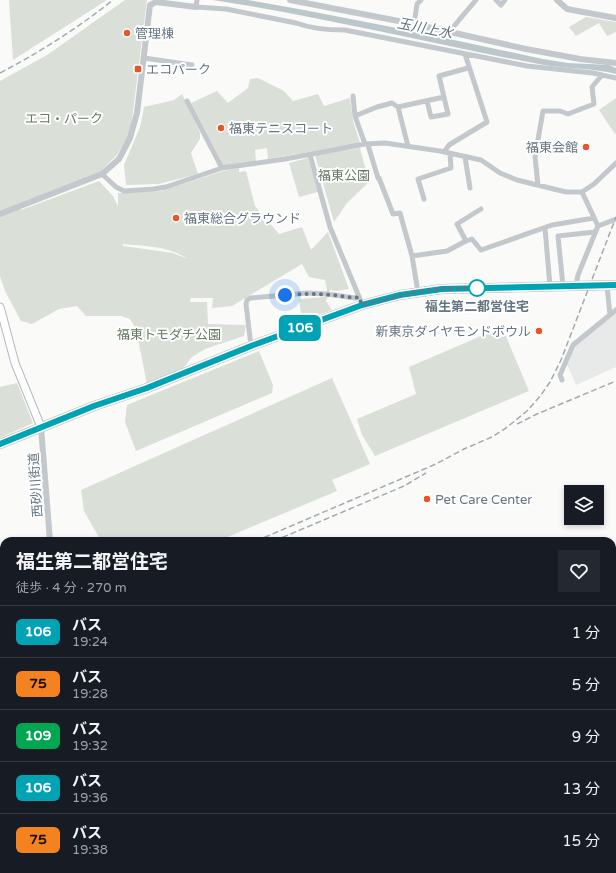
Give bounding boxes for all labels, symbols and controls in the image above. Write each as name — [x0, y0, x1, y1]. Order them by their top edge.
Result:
water label: 玉川上水 — [396, 15, 456, 43]
place label: 管理棟 — [135, 26, 174, 42]
marker: 管理棟 — [122, 28, 132, 38]
place label: エコパーク — [146, 62, 211, 78]
marker: エコパーク — [133, 64, 143, 74]
park label: エコ・パーク — [25, 111, 103, 127]
place label: 福東テニスコート — [229, 121, 333, 137]
marker: 福東テニスコート — [216, 123, 226, 133]
place label: 福東会館 — [526, 140, 578, 156]
marker: 福東会館 — [581, 142, 591, 152]
park label: 福東公園 — [318, 168, 370, 184]
place label: 福東総合グラウンド — [184, 211, 301, 227]
marker: 福東総合グラウンド — [171, 213, 181, 223]
marker: 福生第二都営住宅 — [468, 279, 486, 297]
your location — [275, 285, 295, 305]
place label: 福生第二都営住宅 — [425, 299, 529, 315]
line badge: 106 — [277, 315, 323, 341]
text: 106 — [287, 319, 313, 336]
place label: 新東京ダイヤモンドボウル — [375, 324, 531, 340]
marker: 新東京ダイヤモンドボウル — [534, 326, 544, 336]
park label: 福東トモダチ公園 — [117, 327, 221, 343]
street label: 西砂川街道 — [26, 452, 46, 518]
map controls — [564, 485, 604, 525]
button: layers — [564, 485, 604, 525]
place label: Pet Care Center — [435, 492, 532, 508]
marker: Pet Care Center — [422, 494, 432, 504]
button: heart — [558, 550, 600, 592]
text: 福生第二都営住宅 — [16, 551, 168, 573]
text: 徒歩 · 4 分 · 270 m — [16, 580, 127, 596]
text: バス — [72, 616, 102, 634]
text: 106 — [25, 623, 51, 640]
text: 1 分 — [572, 624, 600, 642]
text: 19:24 — [72, 634, 108, 650]
text: バス — [72, 668, 102, 686]
text: 75 — [29, 675, 47, 692]
text: 5 分 — [572, 676, 600, 694]
text: 19:28 — [72, 686, 108, 702]
text: バス — [72, 720, 102, 738]
text: 109 — [25, 727, 51, 744]
text: 9 分 — [572, 728, 600, 746]
text: 19:32 — [72, 738, 108, 754]
text: バス — [72, 772, 102, 790]
text: 106 — [25, 779, 51, 796]
text: 13 分 — [562, 780, 600, 798]
text: 19:36 — [72, 790, 108, 806]
text: バス — [72, 824, 102, 842]
text: 75 — [29, 831, 47, 848]
text: 15 分 — [562, 832, 600, 850]
text: 19:38 — [72, 842, 108, 858]

